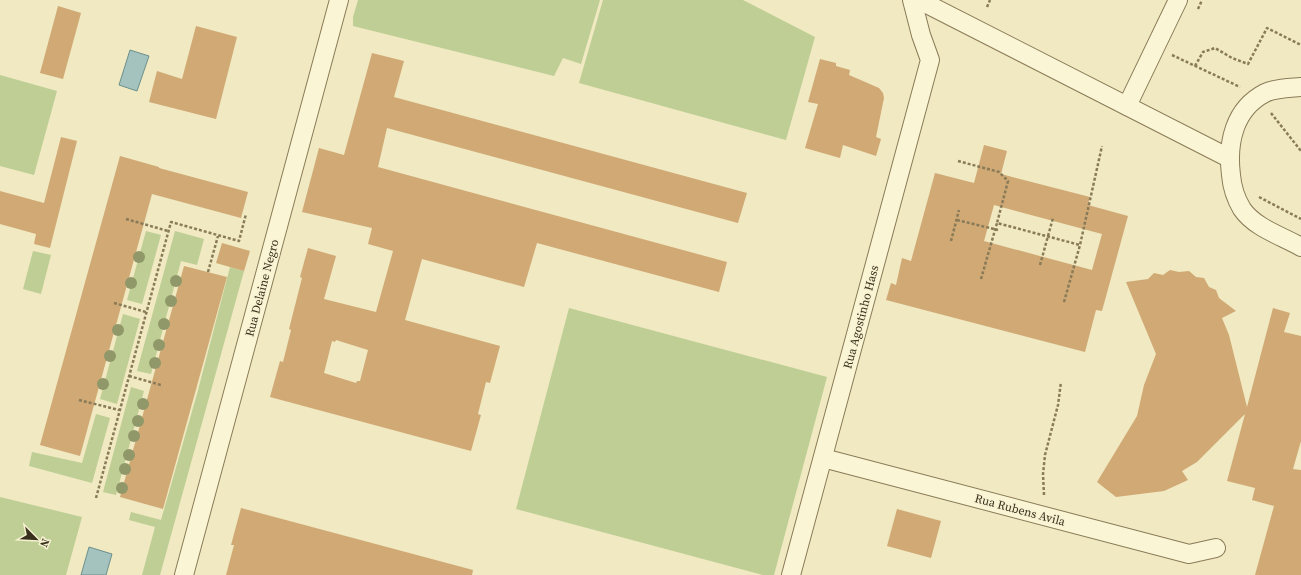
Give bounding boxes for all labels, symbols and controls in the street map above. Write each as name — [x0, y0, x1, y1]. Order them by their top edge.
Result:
street label: Rua Delaine Negro — [241, 237, 283, 338]
street label: Rua Agostinho Hass — [839, 263, 883, 371]
street label: Rua Rubens Avila — [973, 490, 1068, 530]
north arrow — [16, 519, 56, 559]
text: N — [36, 536, 53, 550]

